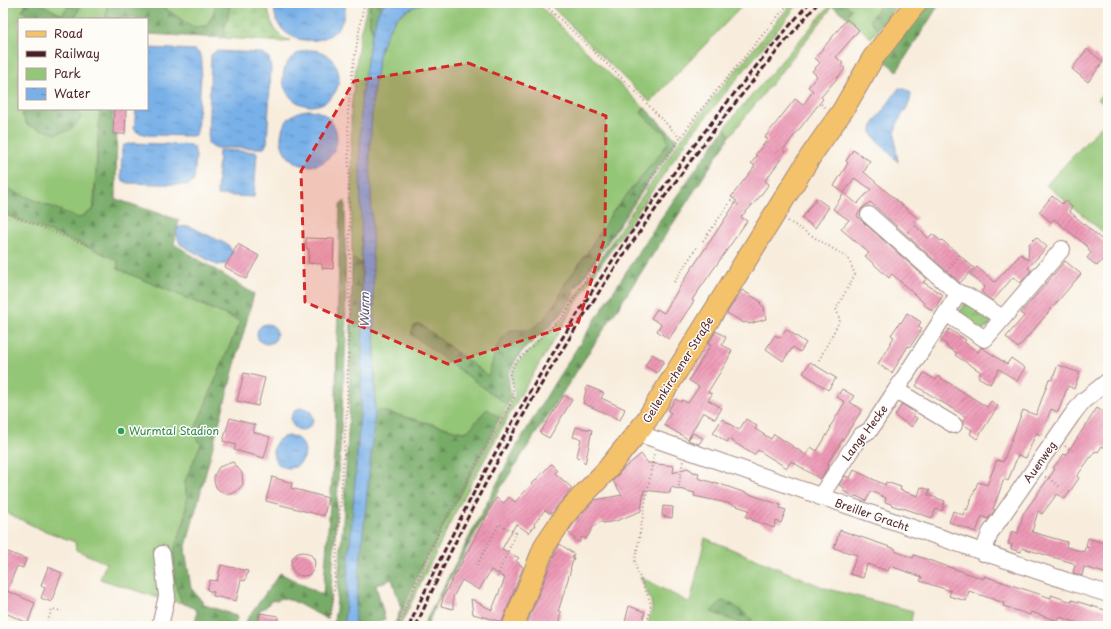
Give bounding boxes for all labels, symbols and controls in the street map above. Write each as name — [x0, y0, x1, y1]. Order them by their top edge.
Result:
legend — [18, 18, 148, 110]
text: Road — [54, 24, 83, 42]
text: Railway — [54, 44, 100, 62]
text: Park — [54, 64, 81, 82]
text: Water — [54, 84, 91, 102]
water label: Wurm — [355, 291, 373, 328]
street label: Geilenkirchener Straße — [638, 313, 717, 426]
street label: Lange Hecke — [838, 401, 892, 464]
place label: Wurmtal Stadion — [129, 422, 219, 439]
marker: Wurmtal Stadion — [116, 426, 126, 436]
street label: Auenweg — [1019, 437, 1060, 486]
street label: Breiller Gracht — [833, 494, 912, 535]

